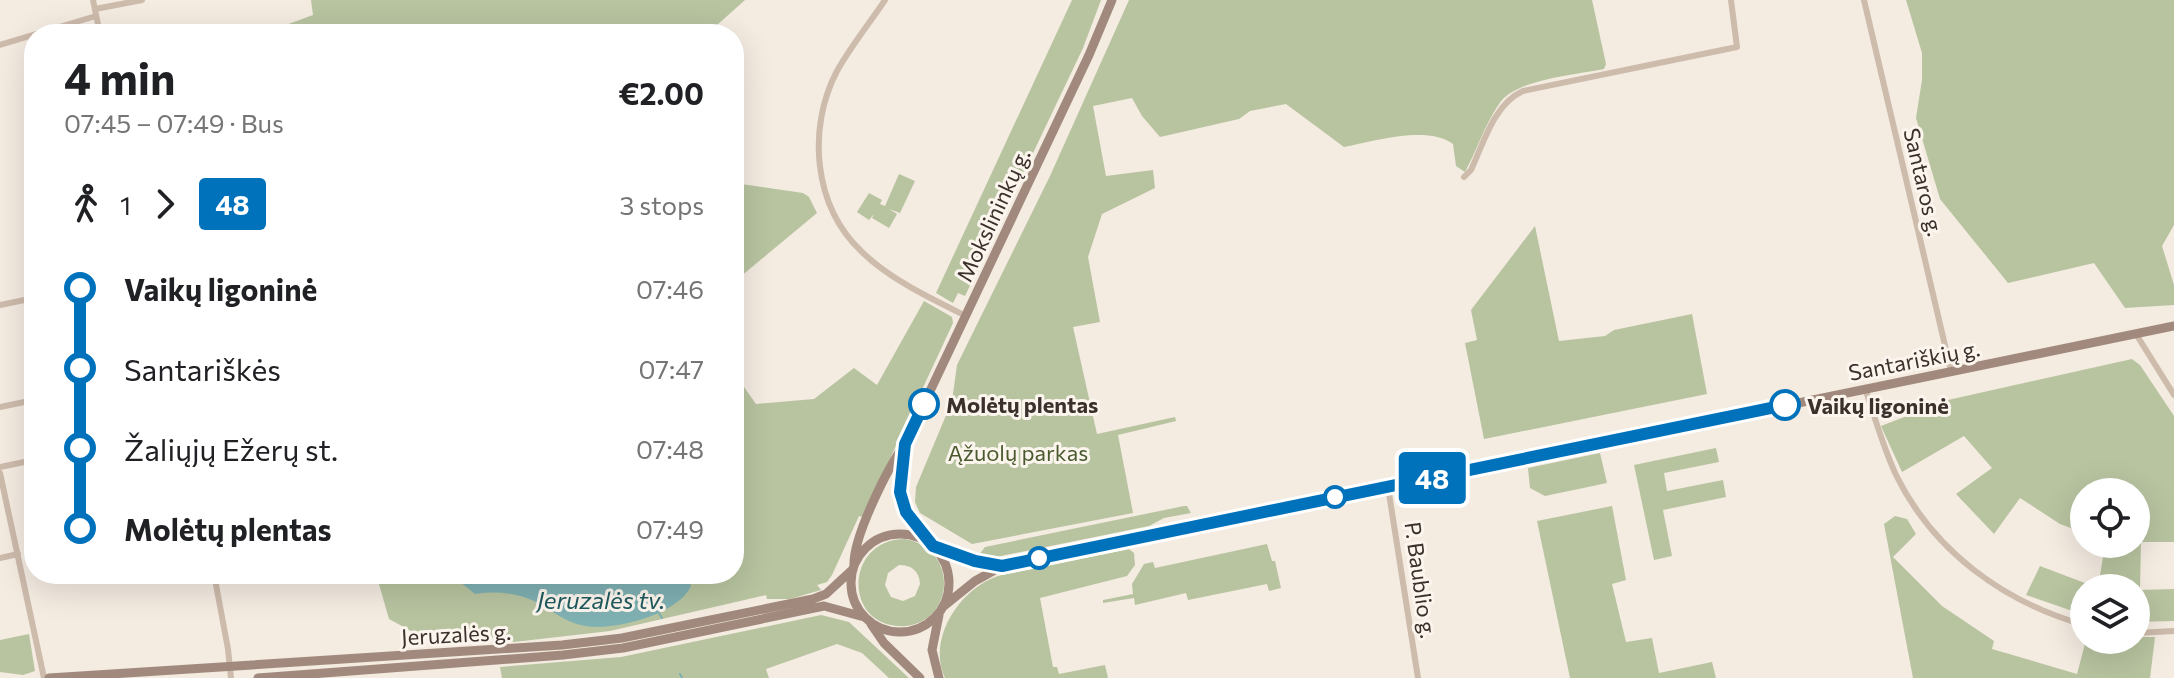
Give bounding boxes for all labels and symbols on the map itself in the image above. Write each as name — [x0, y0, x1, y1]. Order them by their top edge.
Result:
street label: Santaros g. — [1898, 125, 1950, 239]
street label: Mokslininkų g. — [950, 144, 1036, 286]
street label: Santariškių g. — [1846, 334, 1982, 386]
marker: Molėtų plentas — [909, 389, 939, 419]
marker: Vaikų ligoninė — [1770, 390, 1800, 420]
place label: Molėtų plentas — [946, 391, 1098, 418]
place label: Vaikų ligoninė — [1807, 392, 1949, 419]
park label: Ąžuolų parkas — [948, 439, 1088, 466]
line badge: 48 — [1396, 452, 1468, 504]
unlabelled marker — [1324, 486, 1346, 508]
street label: P. Baublio g. — [1399, 520, 1443, 640]
unlabelled marker — [1028, 547, 1050, 569]
water label: Jeruzalės tv. — [535, 585, 665, 614]
street label: Jeruzalės g. — [400, 618, 512, 650]

